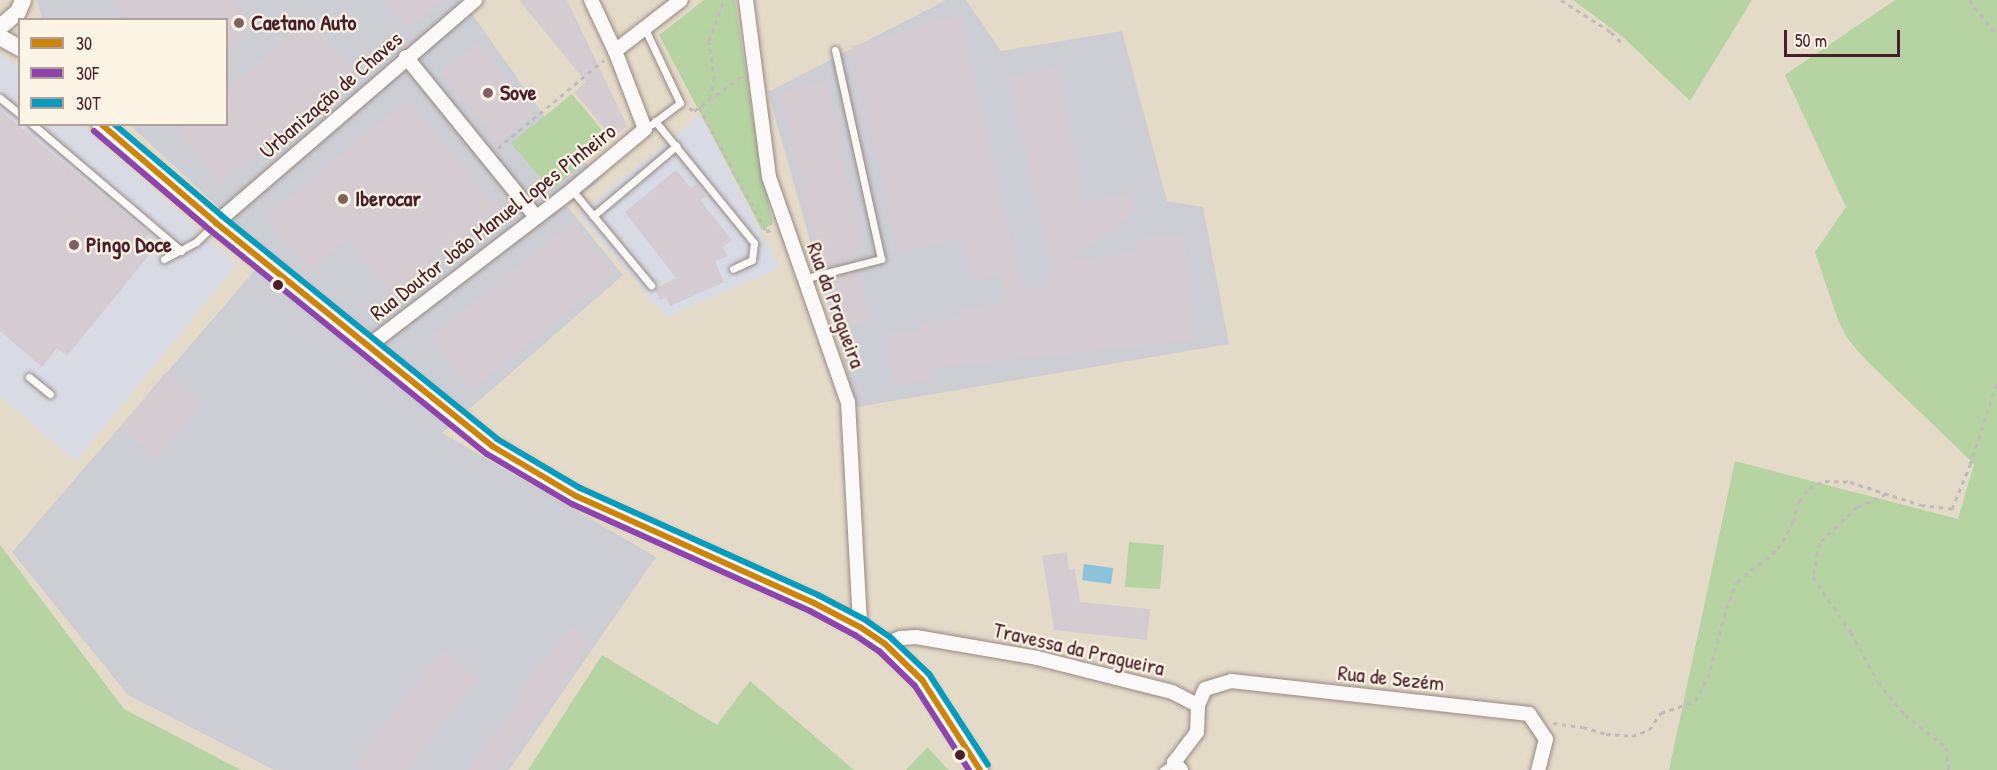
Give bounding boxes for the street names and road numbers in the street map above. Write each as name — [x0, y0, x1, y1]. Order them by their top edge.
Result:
street label: Urbanização de Chaves — [254, 26, 408, 164]
street label: Rua Doutor João Manuel Lopes Pinheiro — [365, 118, 621, 326]
street label: Rua da Pragueira — [801, 239, 871, 371]
street label: Travessa da Pragueira — [991, 616, 1167, 682]
street label: Rua de Sezém — [1336, 659, 1446, 697]

